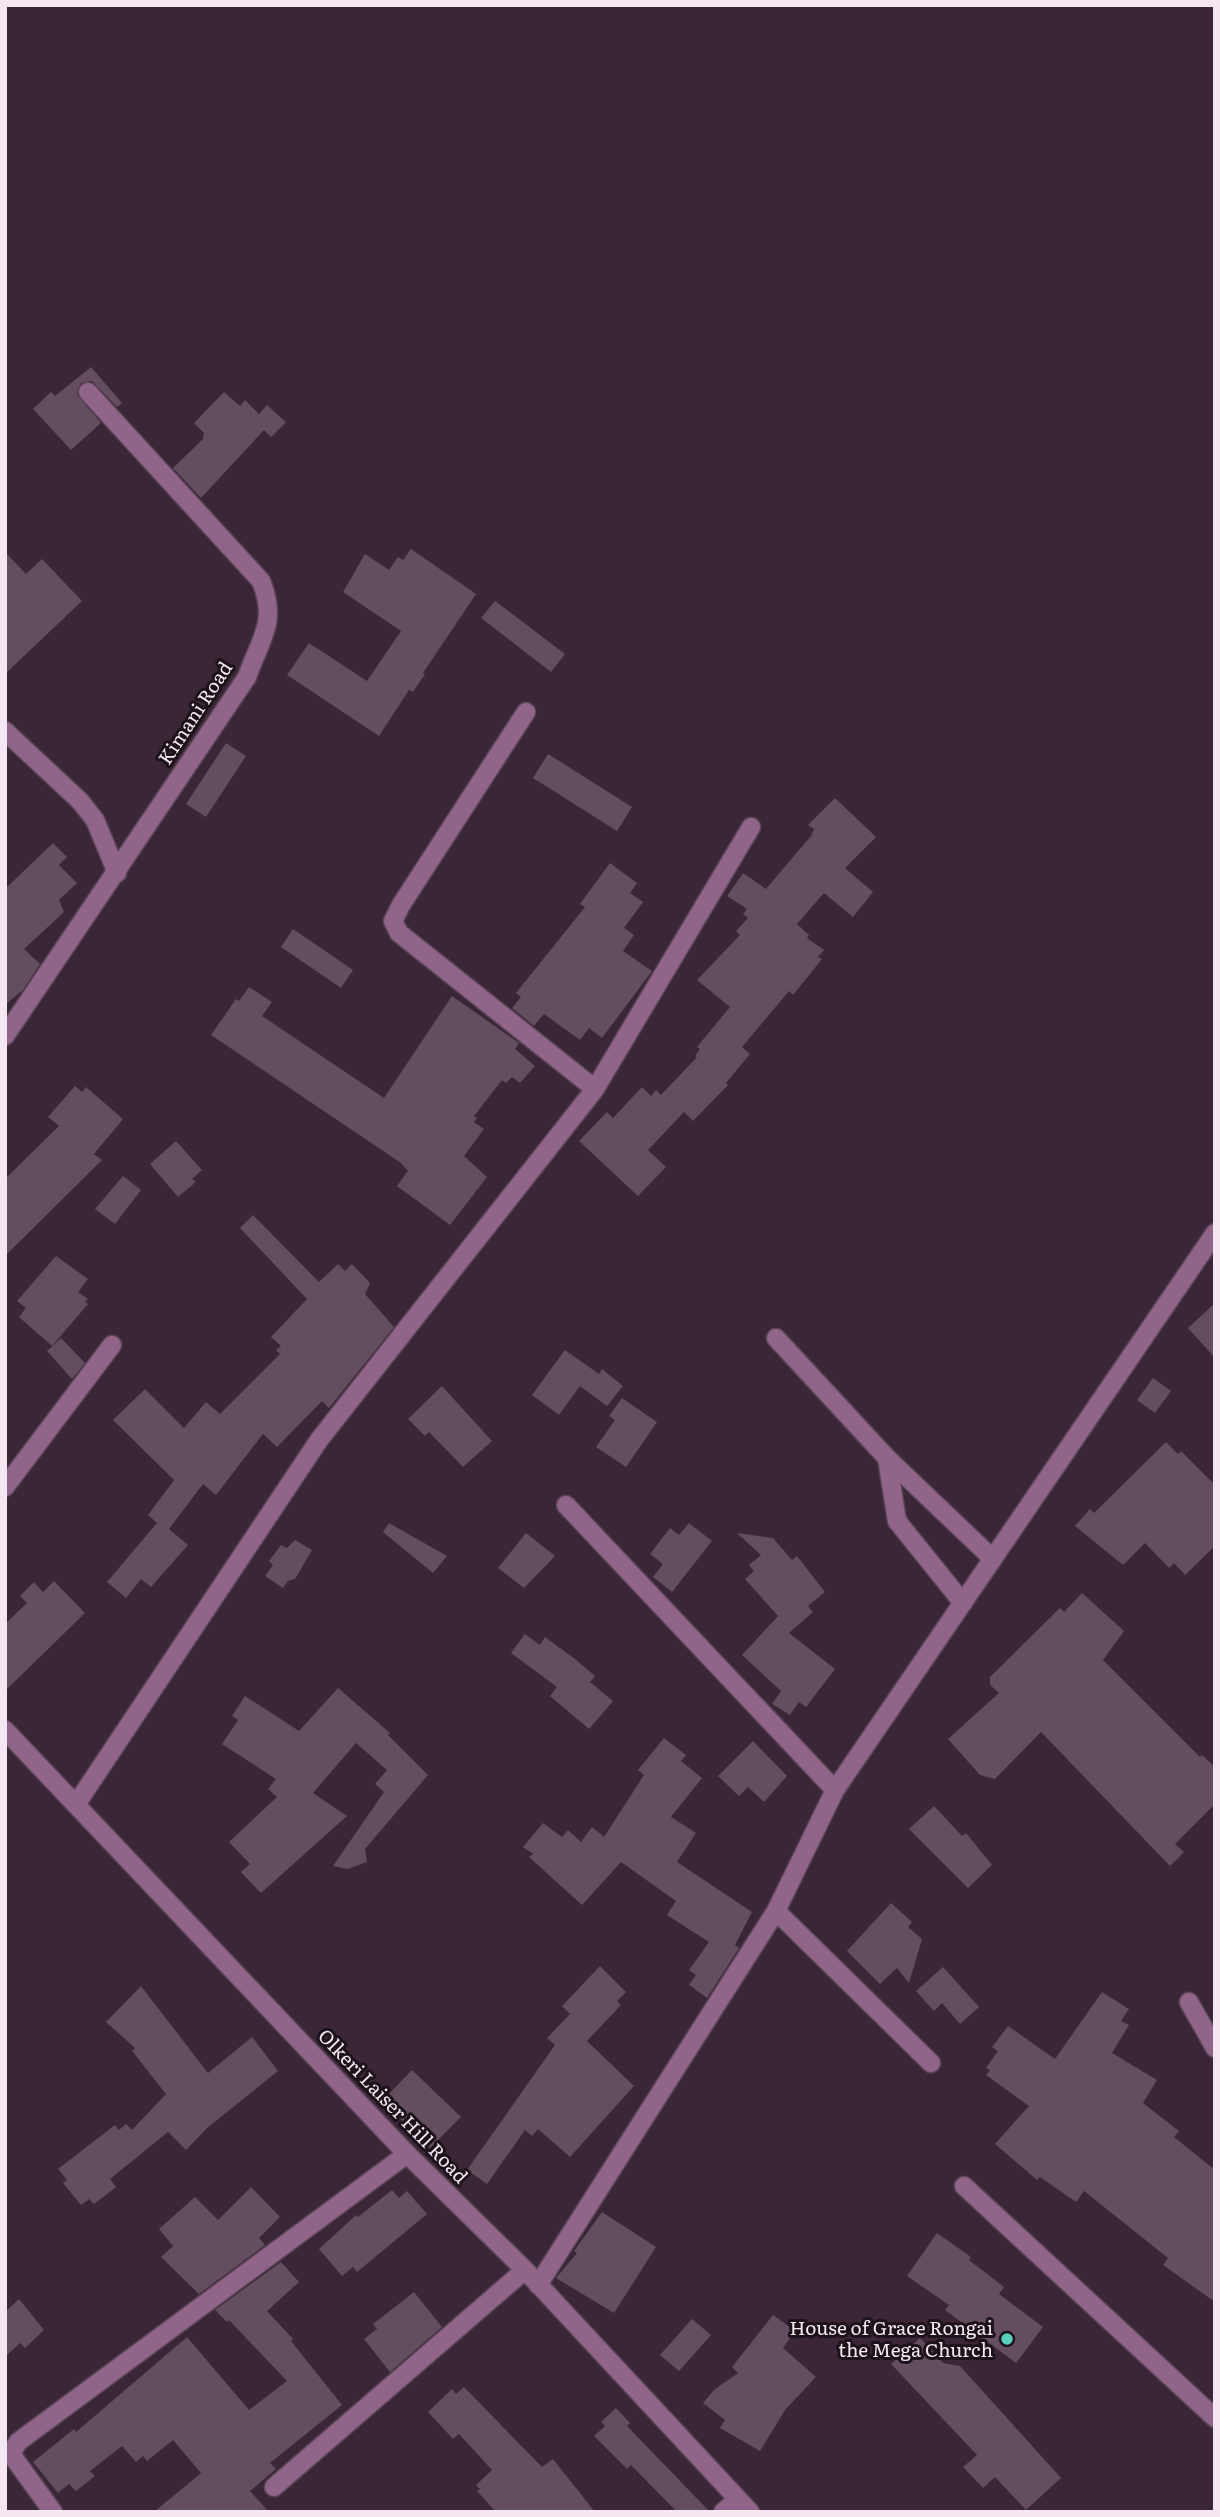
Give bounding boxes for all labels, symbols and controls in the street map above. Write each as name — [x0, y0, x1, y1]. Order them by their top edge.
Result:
street label: Kimani Road — [150, 655, 238, 770]
street label: Olkeri Laiser Hill Road — [312, 2022, 475, 2189]
place label: House of Grace Rongai the Mega Church — [789, 2313, 993, 2363]
marker: House of Grace Rongai the Mega Church — [999, 2331, 1015, 2347]

